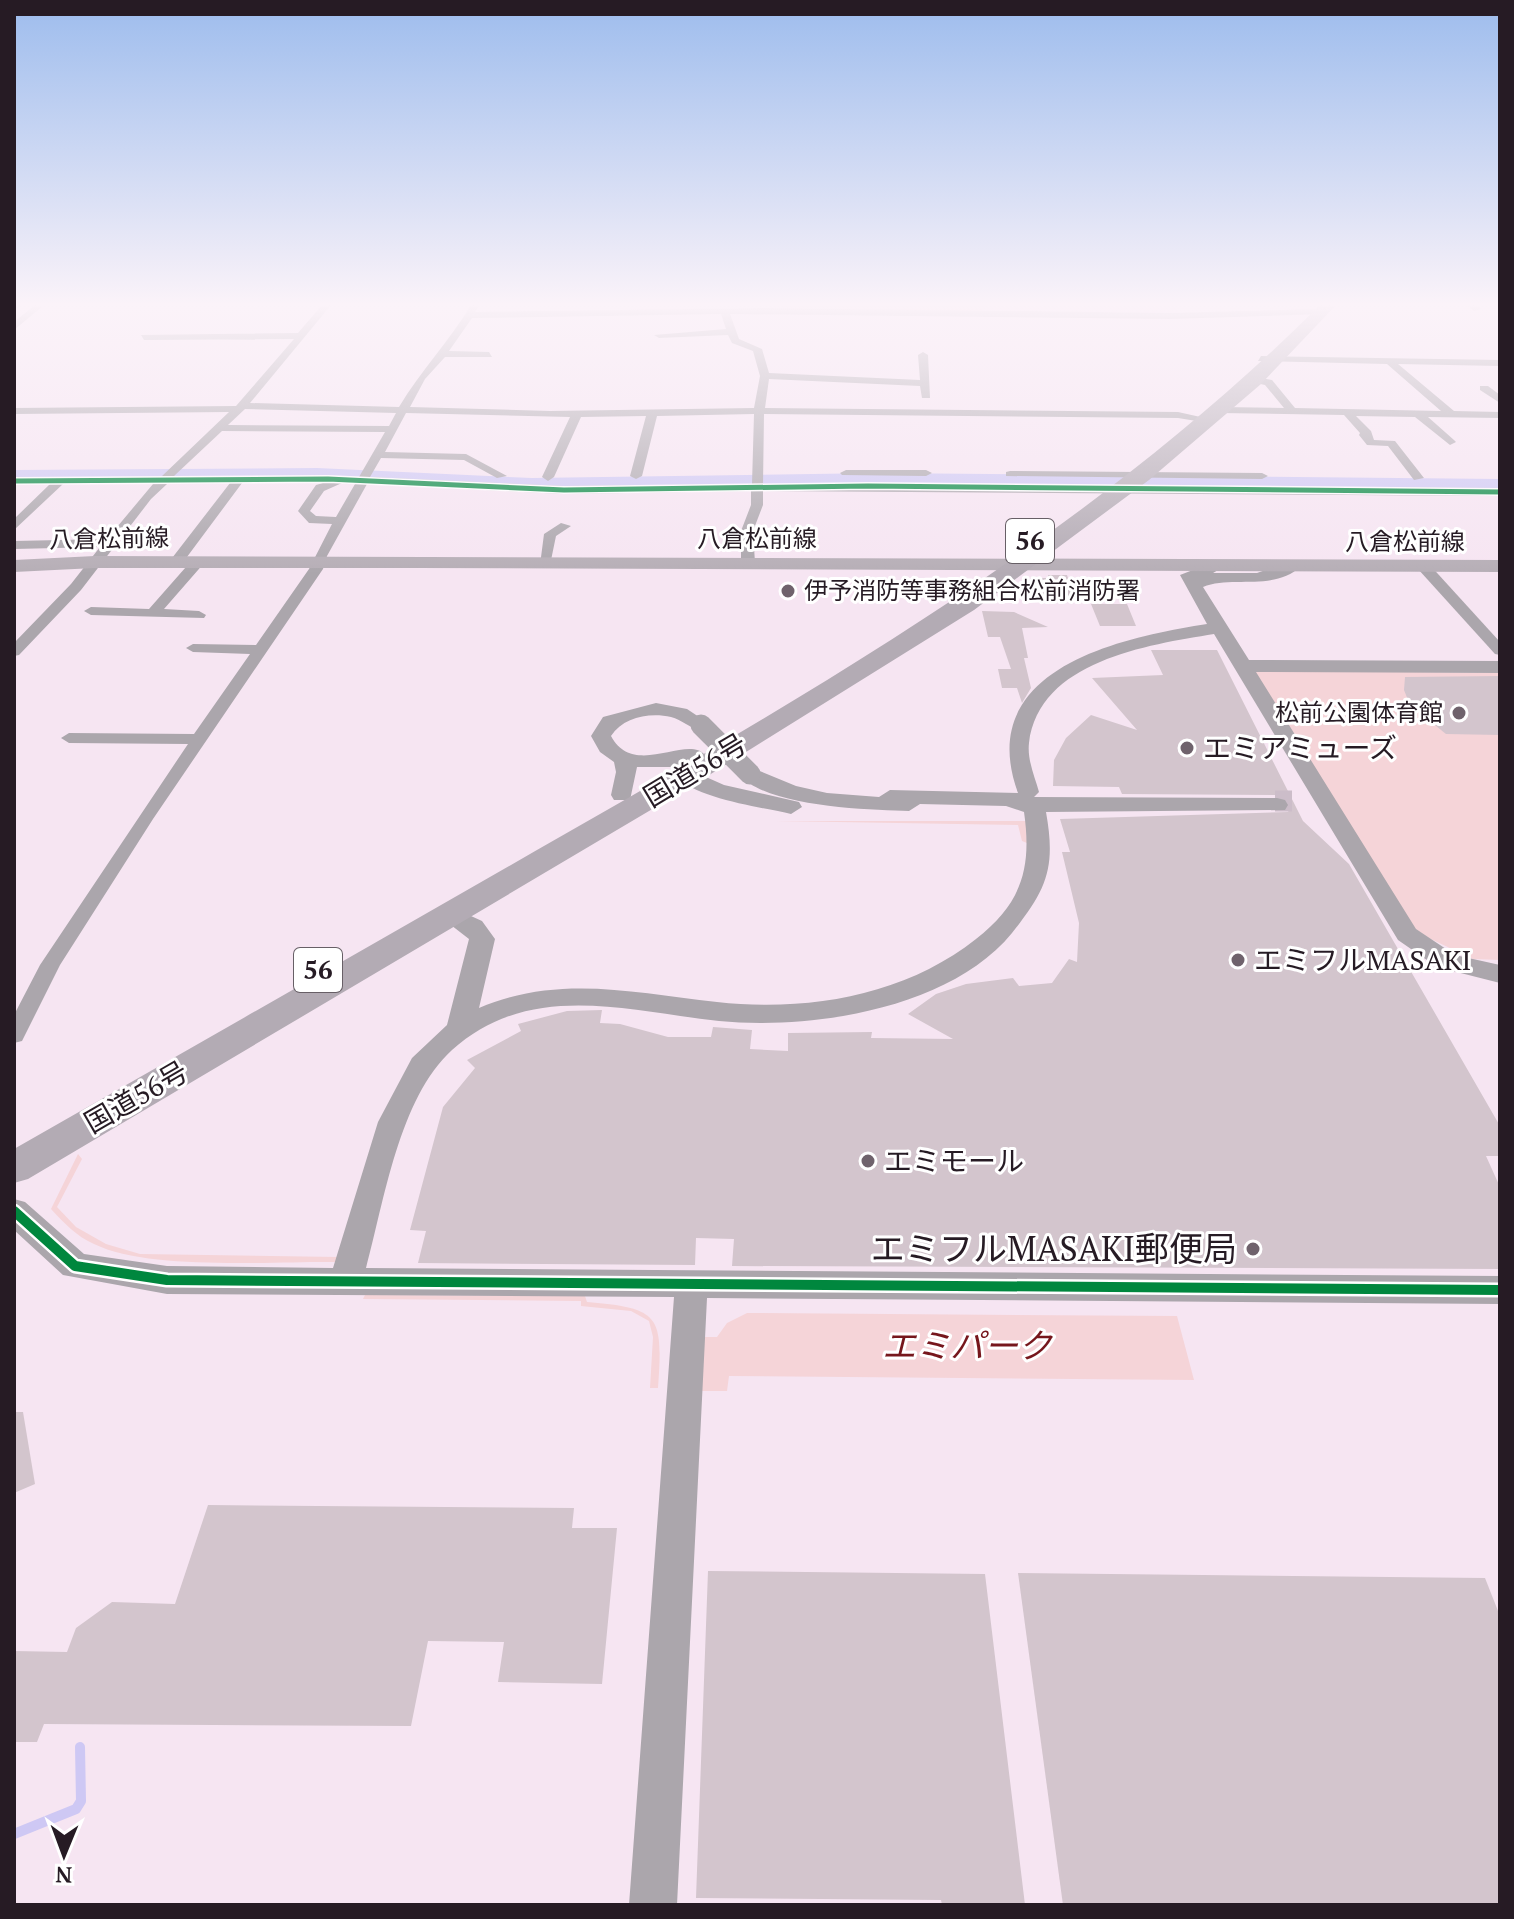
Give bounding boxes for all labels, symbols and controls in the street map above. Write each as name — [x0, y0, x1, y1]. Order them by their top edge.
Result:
road number: 56 — [1006, 519, 1054, 563]
street label: 八倉松前線 — [49, 521, 169, 555]
street label: 八倉松前線 — [697, 522, 817, 554]
street label: 八倉松前線 — [1345, 525, 1465, 557]
place label: 伊予消防等事務組合松前消防署 — [804, 574, 1140, 606]
marker: 伊予消防等事務組合松前消防署 — [779, 582, 797, 600]
place label: 松前公園体育館 — [1275, 696, 1443, 728]
marker: 松前公園体育館 — [1450, 704, 1468, 722]
street label: 国道56号 — [636, 724, 753, 815]
place label: エミアミューズ — [1203, 729, 1397, 766]
marker: エミアミューズ — [1178, 739, 1196, 757]
place label: エミフルMASAKI — [1254, 941, 1471, 978]
road number: 56 — [294, 948, 342, 992]
marker: エミフルMASAKI — [1229, 951, 1247, 969]
street label: 国道56号 — [77, 1052, 194, 1141]
place label: エミモール — [884, 1142, 1024, 1179]
marker: エミモール — [859, 1152, 877, 1170]
place label: エミフルMASAKI郵便局 — [871, 1226, 1237, 1271]
marker: エミフルMASAKI郵便局 — [1244, 1240, 1262, 1258]
park label: エミパーク — [882, 1323, 1053, 1368]
north arrow — [24, 1815, 104, 1895]
text: N — [55, 1861, 72, 1890]

